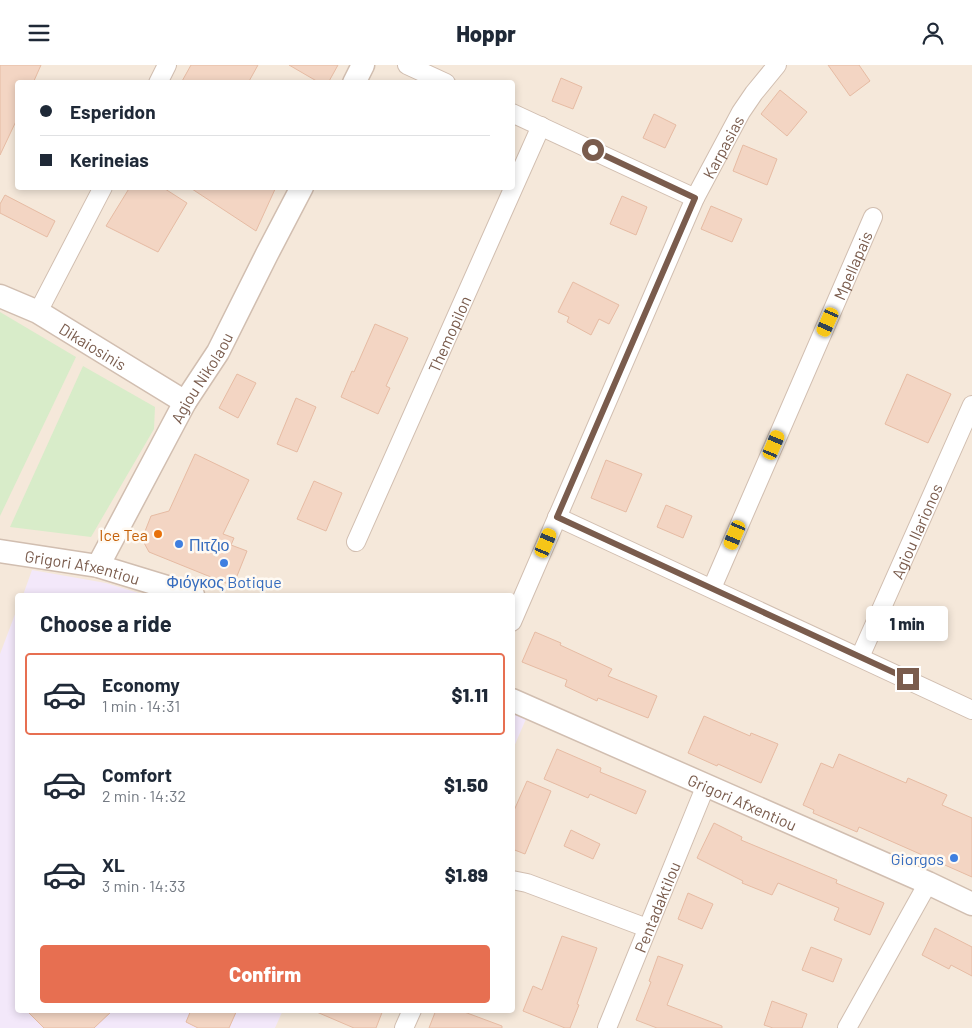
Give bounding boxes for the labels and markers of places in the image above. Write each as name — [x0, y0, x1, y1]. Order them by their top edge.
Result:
place label: Ice Tea — [99, 525, 148, 544]
marker: Ice Tea — [152, 528, 164, 540]
place label: Πιτζιο — [189, 535, 230, 555]
marker: Πιτζιο — [173, 538, 185, 550]
marker: Φιόγκος Botique — [218, 557, 230, 569]
place label: Φιόγκος Botique — [166, 572, 282, 591]
place label: Giorgos — [891, 849, 944, 868]
marker: Giorgos — [948, 852, 960, 864]

